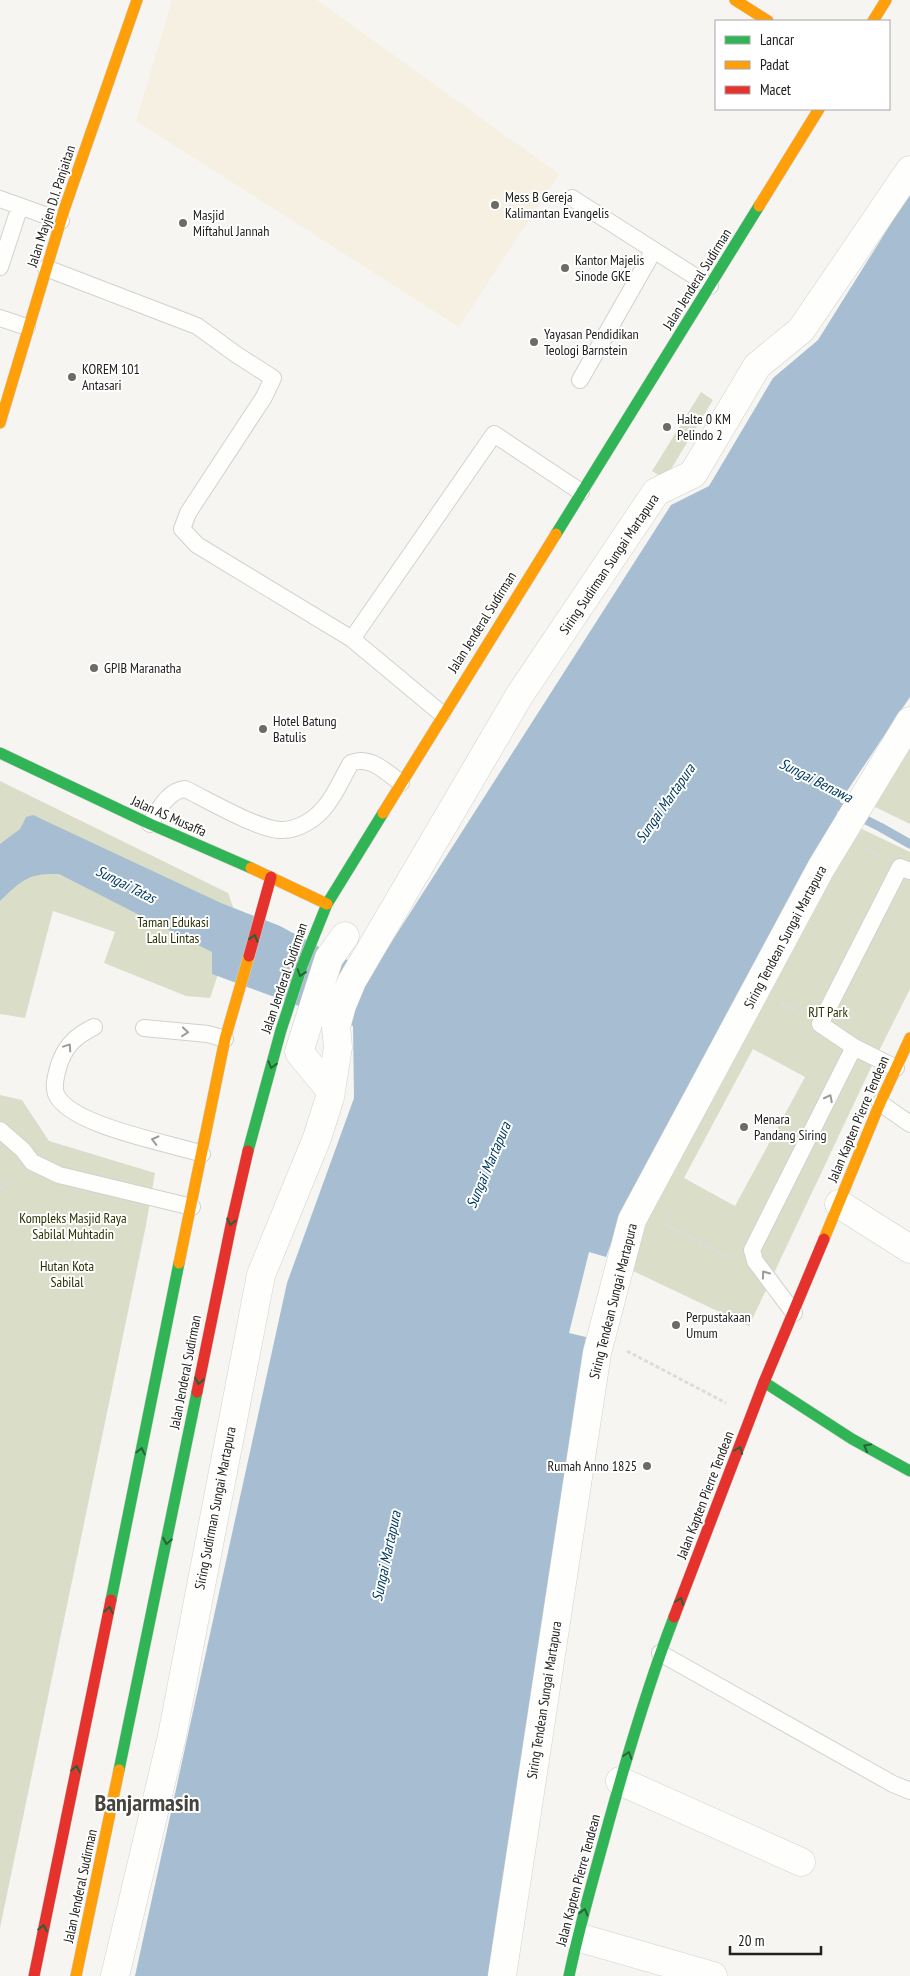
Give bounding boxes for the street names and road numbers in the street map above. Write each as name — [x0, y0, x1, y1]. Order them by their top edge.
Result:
street label: Jalan Mayjen D.I. Panjaitan — [23, 143, 79, 270]
street label: Jalan Jenderal Sudirman — [658, 225, 735, 334]
street label: Siring Sudirman Sungai Martapura — [555, 490, 663, 638]
street label: Jalan Jenderal Sudirman — [443, 568, 520, 677]
street label: Jalan AS Musaffa — [128, 791, 209, 841]
street label: Siring Tendean Sungai Martapura — [740, 862, 830, 1012]
street label: Jalan Jenderal Sudirman — [256, 920, 311, 1037]
street label: Jalan Kapten Pierre Tendean — [823, 1053, 893, 1186]
street label: Siring Tendean Sungai Martapura — [585, 1221, 641, 1381]
street label: Jalan Jenderal Sudirman — [165, 1314, 205, 1431]
street label: Siring Sudirman Sungai Martapura — [190, 1425, 240, 1591]
street label: Jalan Kapten Pierre Tendean — [672, 1429, 738, 1562]
street label: Siring Tendean Sungai Martapura — [523, 1620, 565, 1780]
street label: Jalan Kapten Pierre Tendean — [552, 1812, 604, 1949]
street label: Jalan Jenderal Sudirman — [59, 1828, 101, 1945]

